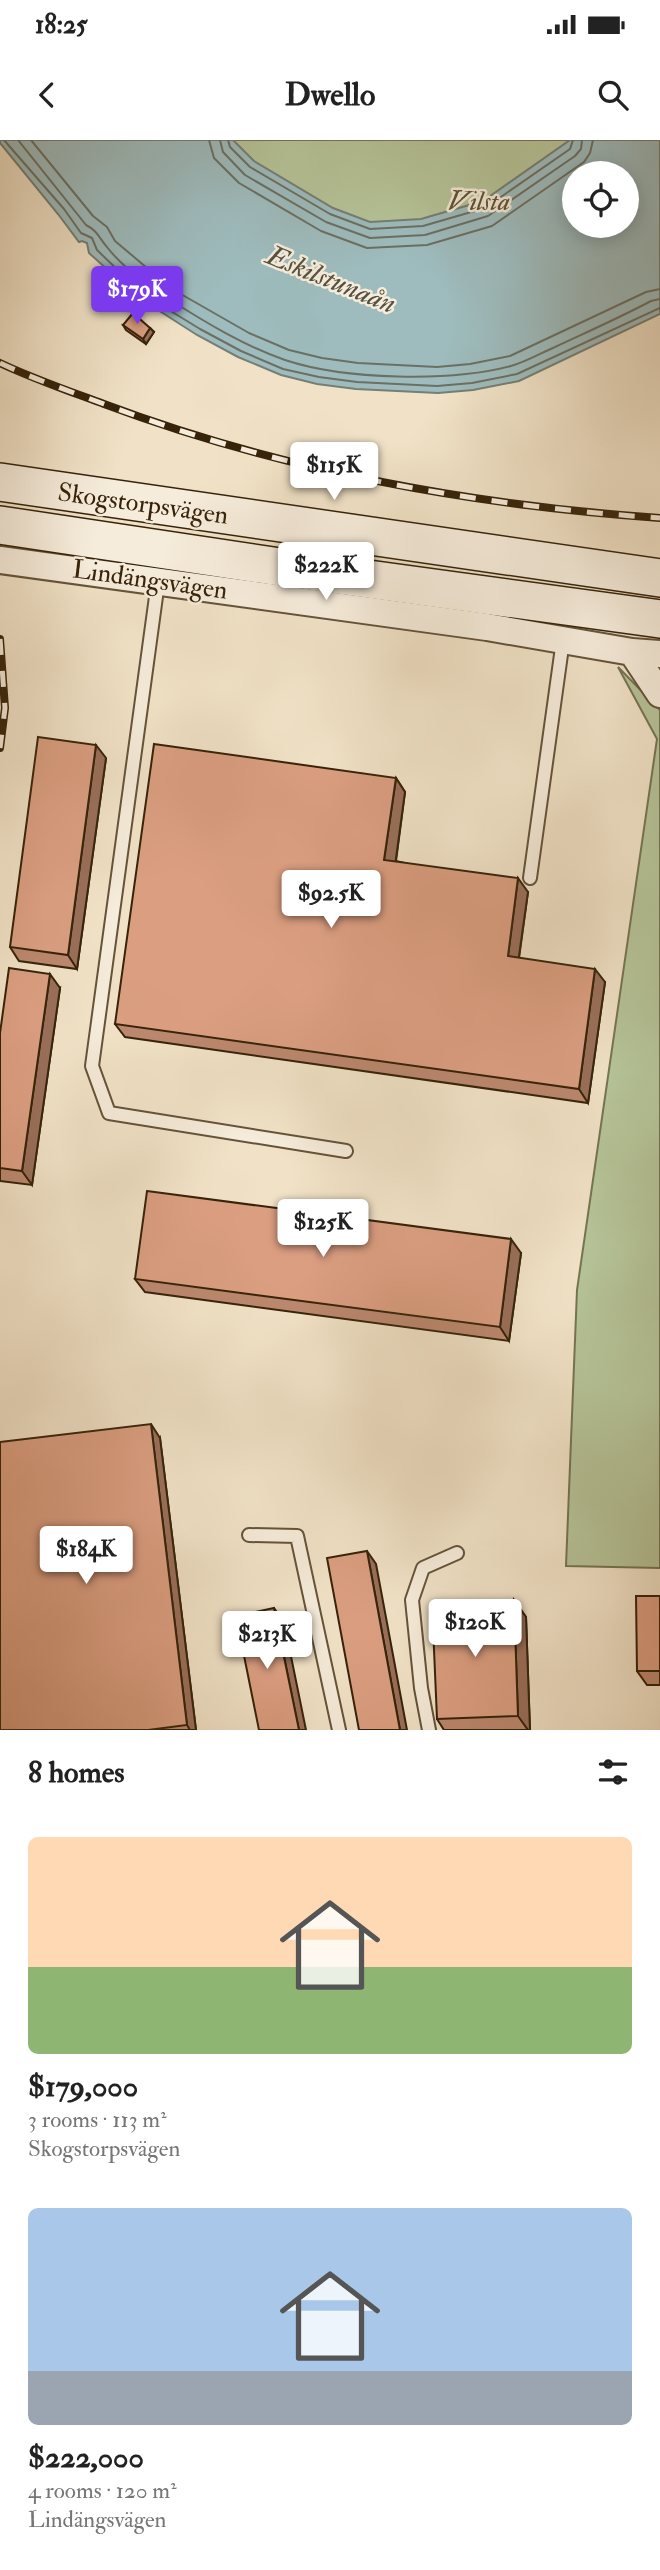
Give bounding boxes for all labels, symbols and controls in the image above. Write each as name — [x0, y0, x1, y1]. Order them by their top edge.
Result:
text: 18:25 — [35, 9, 87, 41]
text: Dwello — [285, 75, 375, 115]
icon: back — [28, 76, 66, 114]
icon: search — [594, 76, 632, 114]
map controls — [562, 161, 639, 238]
button: locate — [562, 161, 639, 238]
park label: Vilsta — [448, 186, 510, 218]
water label: Eskilstunaån — [259, 237, 401, 322]
pin: $179K — [88, 267, 186, 326]
text: $179K — [107, 274, 167, 303]
pin: $115K — [285, 442, 383, 502]
text: $115K — [306, 450, 362, 479]
street label: Skogstorpsvägen — [55, 476, 230, 533]
pin: $222K — [277, 542, 375, 602]
text: $222K — [294, 550, 358, 579]
street label: Lindängsvägen — [70, 553, 230, 607]
pin: $92.5K — [274, 870, 388, 930]
text: $92.5K — [298, 878, 364, 907]
pin: $125K — [274, 1200, 372, 1259]
text: $125K — [293, 1207, 353, 1236]
pin: $184K — [37, 1526, 135, 1586]
text: $184K — [56, 1534, 116, 1563]
pin: $120K — [426, 1600, 524, 1659]
text: $120K — [445, 1607, 505, 1636]
pin: $213K — [218, 1612, 316, 1671]
text: $213K — [238, 1619, 296, 1648]
icon: filters — [594, 1753, 632, 1791]
text: 8 homes — [28, 1754, 125, 1791]
icon: home — [267, 1882, 393, 2008]
text: $179,000 — [28, 2068, 138, 2105]
text: 3 rooms · 113 m² — [28, 2105, 167, 2134]
text: Skogstorpsvägen — [28, 2134, 180, 2163]
icon: home — [267, 2253, 393, 2379]
text: $222,000 — [28, 2439, 144, 2476]
text: 4 rooms · 120 m² — [28, 2476, 177, 2505]
text: Lindängsvägen — [28, 2505, 166, 2534]

